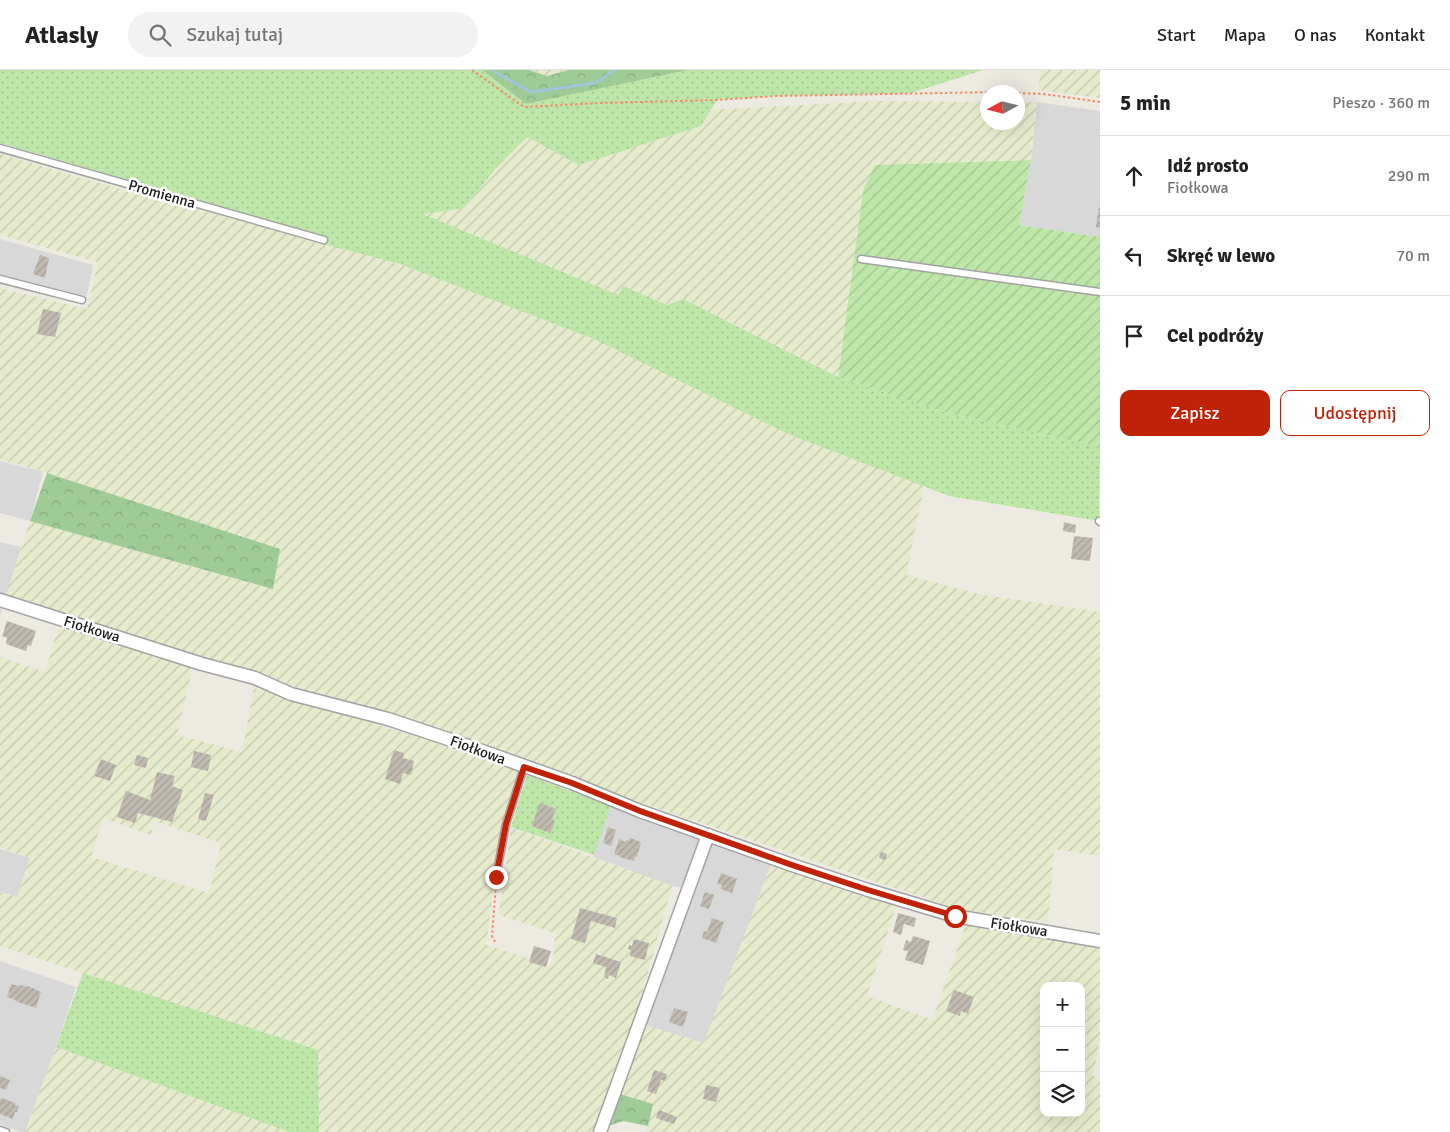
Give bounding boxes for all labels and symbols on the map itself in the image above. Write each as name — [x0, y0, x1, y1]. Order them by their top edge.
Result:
north arrow — [980, 85, 1025, 130]
street label: Promienna — [126, 176, 198, 212]
street label: Fiołkowa — [62, 612, 122, 646]
street label: Fiołkowa — [448, 732, 508, 768]
route end — [485, 866, 508, 889]
route start — [944, 905, 967, 928]
street label: Fiołkowa — [989, 914, 1049, 940]

